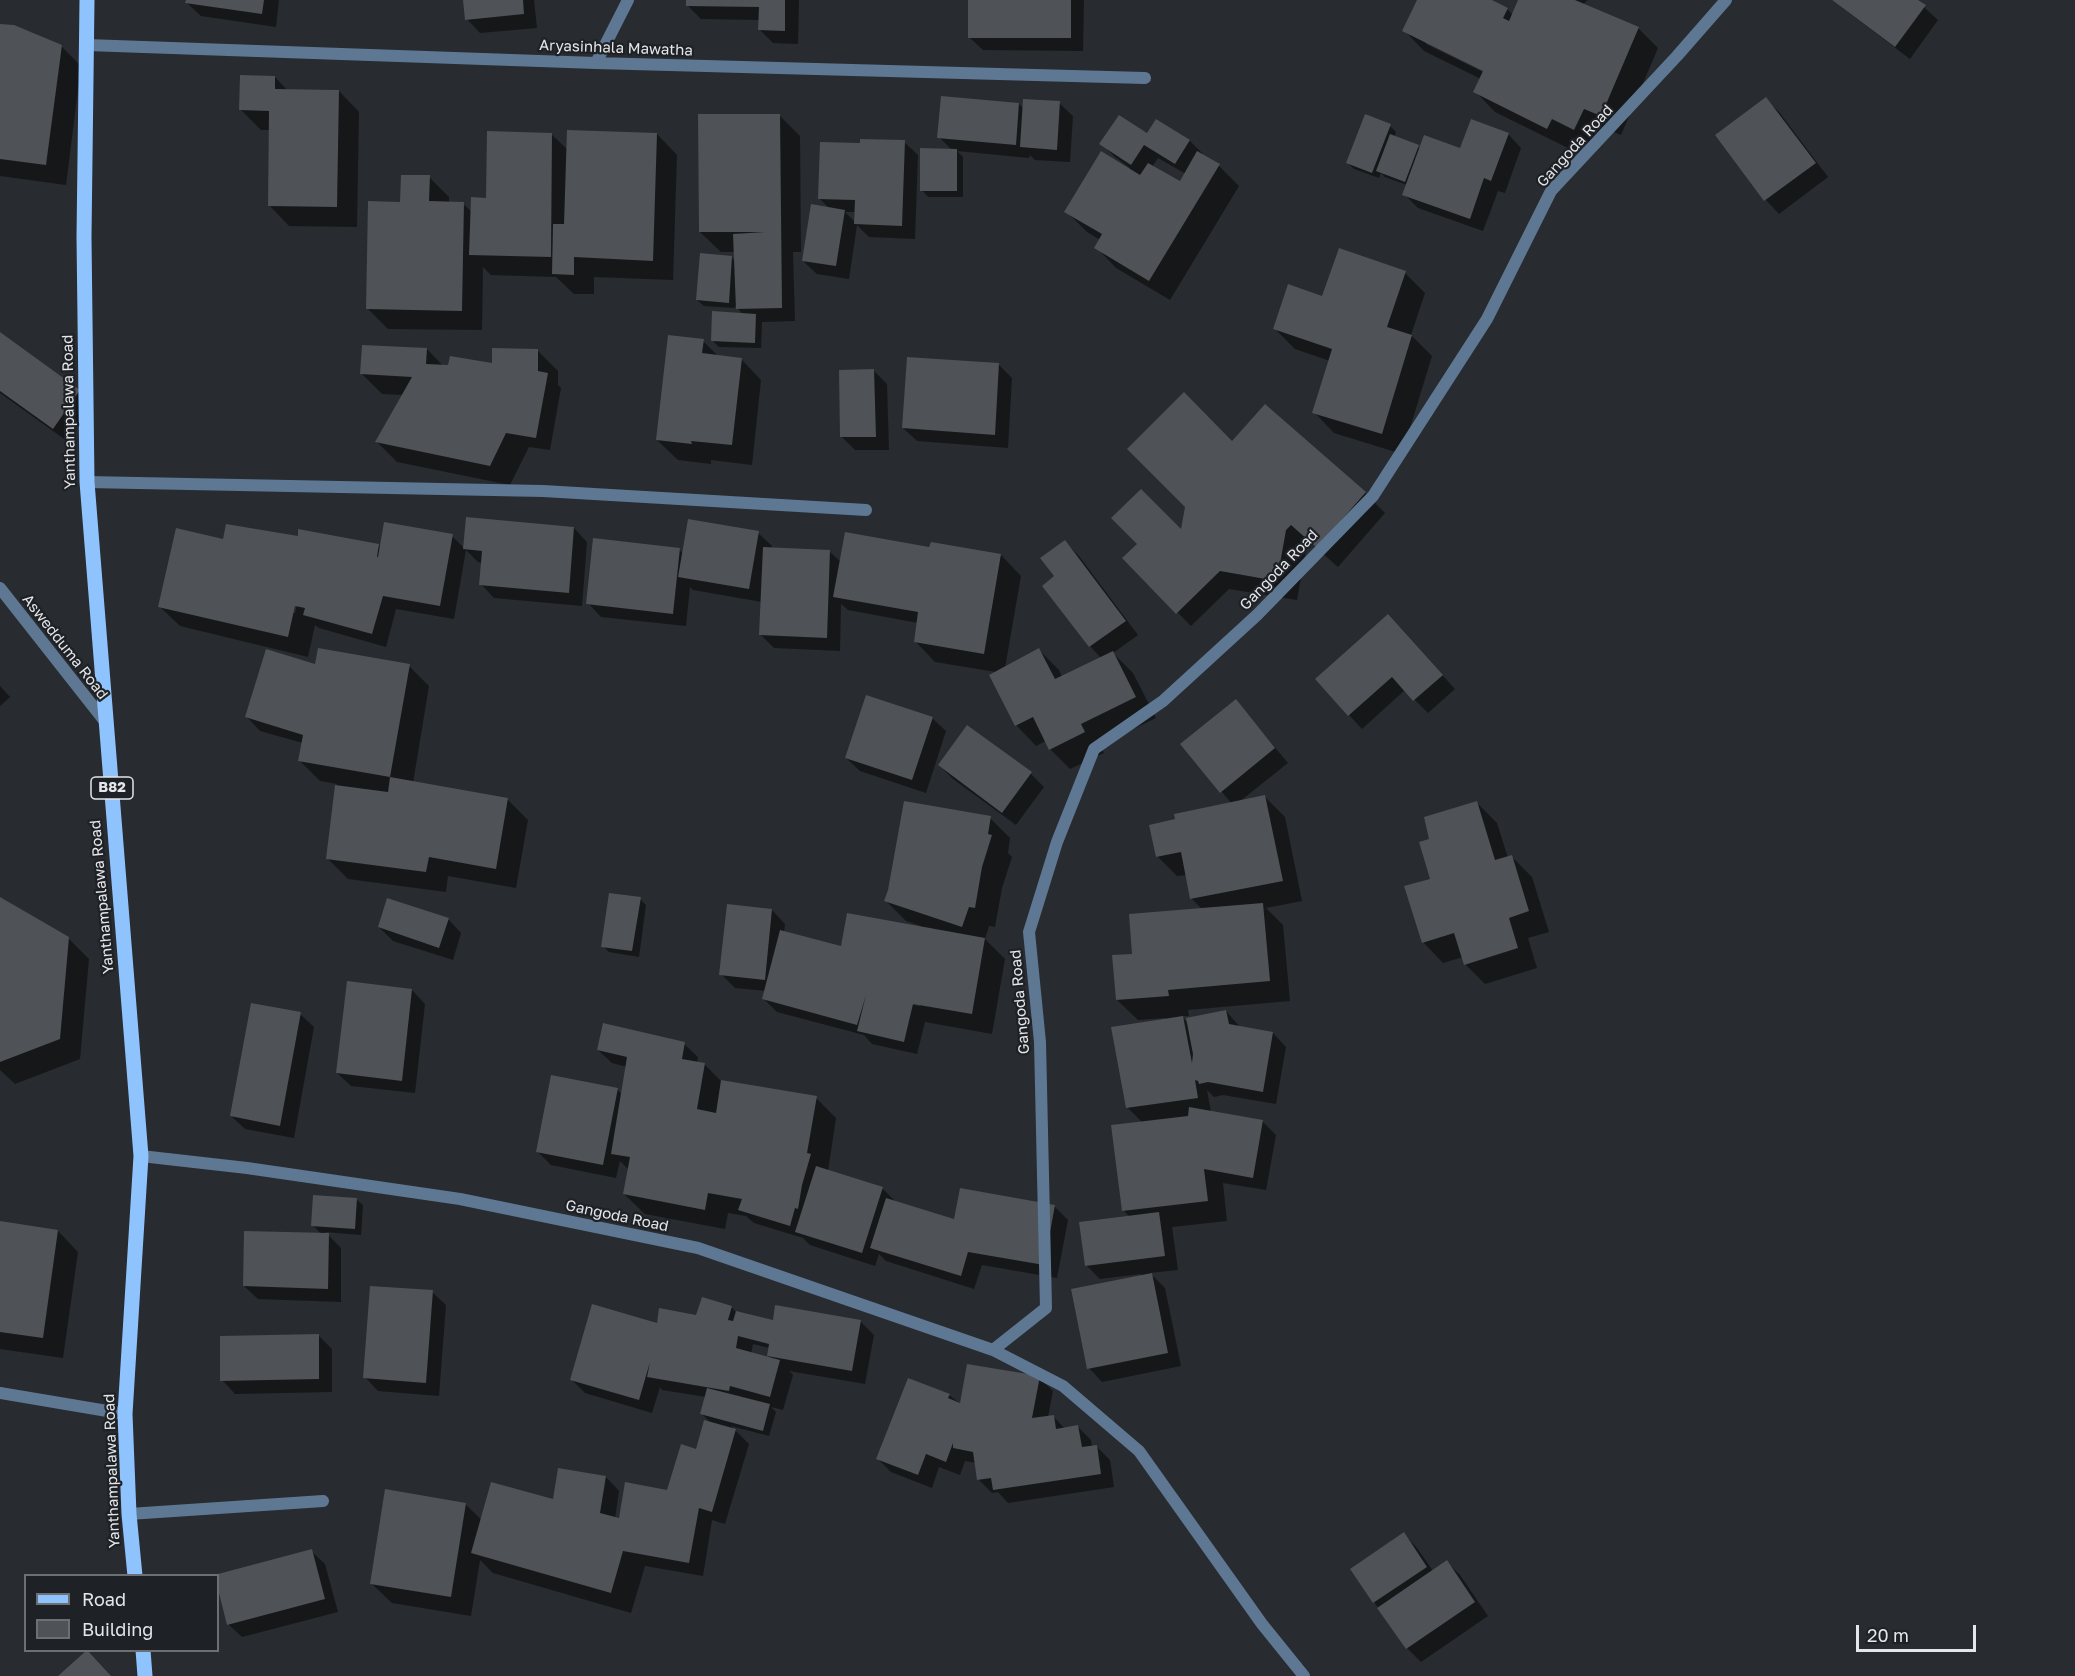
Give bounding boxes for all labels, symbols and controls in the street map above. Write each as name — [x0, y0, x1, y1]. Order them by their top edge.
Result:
street label: Aryasinhala Mawatha — [539, 36, 693, 60]
street label: Gangoda Road — [1533, 101, 1617, 191]
street label: Yanthampalawa Road — [59, 335, 79, 489]
street label: Gangoda Road — [1236, 526, 1322, 614]
street label: Aswedduma Road — [18, 591, 112, 703]
road number: B82 — [91, 777, 133, 799]
street label: Yanthampalawa Road — [86, 819, 118, 975]
street label: Gangoda Road — [1006, 949, 1034, 1055]
street label: Gangoda Road — [564, 1196, 670, 1236]
street label: Yanthampalawa Road — [100, 1393, 124, 1549]
legend — [24, 1574, 219, 1652]
text: Road — [82, 1588, 126, 1610]
scale bar — [1859, 1613, 1979, 1651]
text: Building — [82, 1618, 153, 1640]
text: 20 m — [1867, 1624, 1909, 1646]

